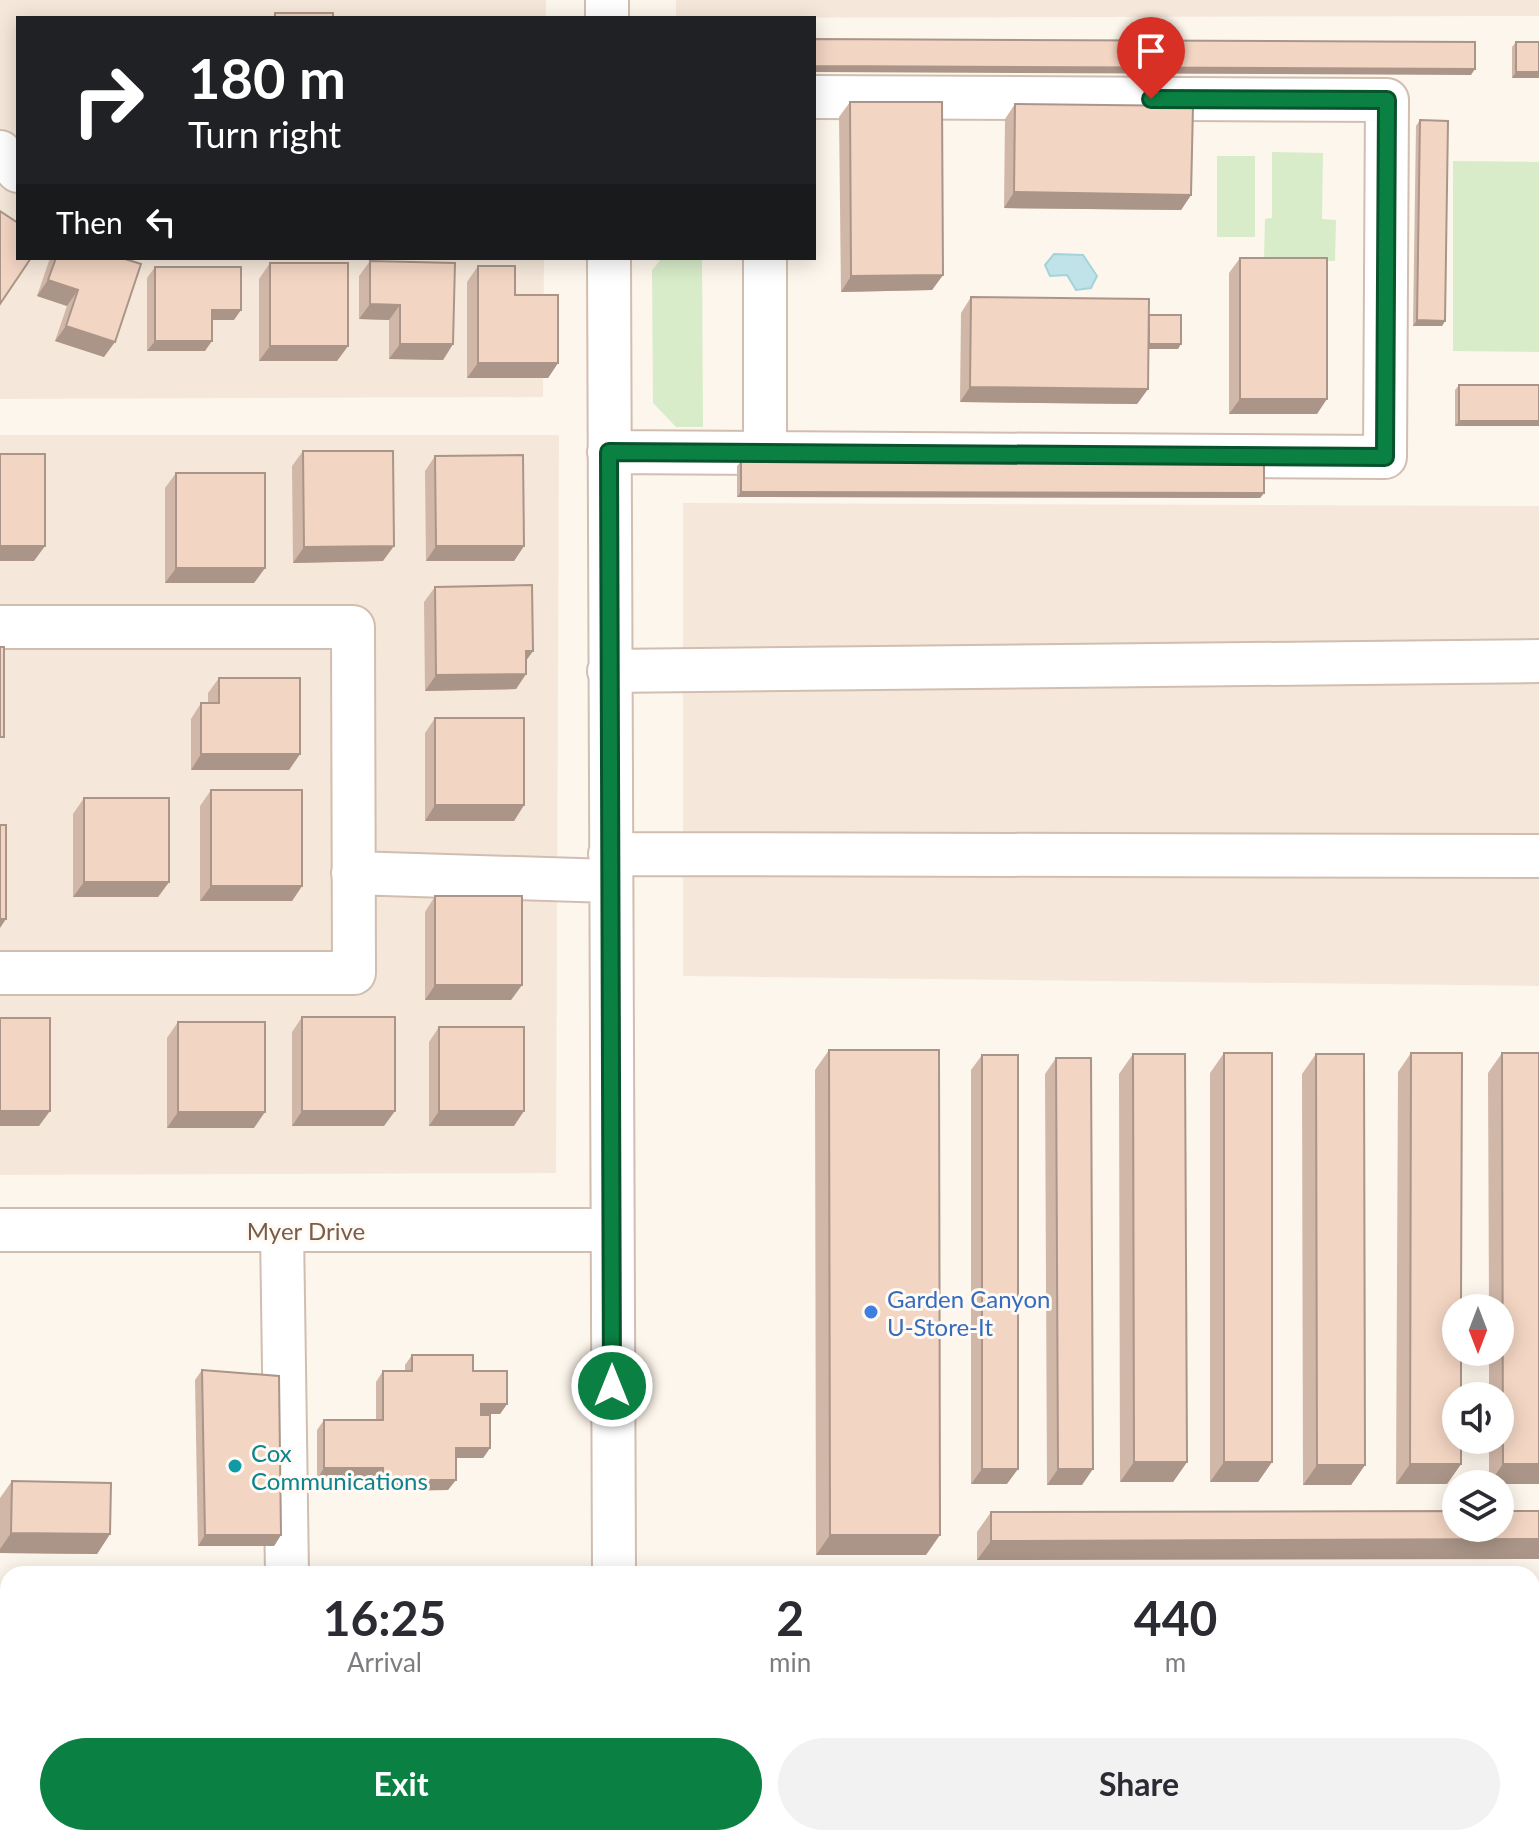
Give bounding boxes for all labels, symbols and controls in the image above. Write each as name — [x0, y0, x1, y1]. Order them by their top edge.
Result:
pin — [1117, 17, 1185, 99]
icon: arrive — [1129, 29, 1173, 73]
text: 180 m — [188, 44, 346, 111]
icon: right — [56, 48, 160, 152]
text: Turn right — [188, 112, 341, 156]
icon: left — [139, 200, 183, 244]
text: Then — [56, 204, 123, 240]
street label: Myer Drive — [247, 1216, 365, 1245]
place label: Garden Canyon U-Store-It — [887, 1284, 1050, 1341]
north arrow — [1442, 1294, 1514, 1366]
map controls — [1442, 1294, 1514, 1542]
marker: Garden Canyon U-Store-It — [862, 1303, 880, 1321]
position arrow — [570, 1344, 654, 1428]
button: sound — [1442, 1382, 1514, 1454]
place label: Cox Communications — [251, 1438, 428, 1495]
marker: Cox Communications — [226, 1457, 244, 1475]
button: layers — [1442, 1470, 1514, 1542]
text: 16:25 — [323, 1589, 446, 1646]
text: 2 — [776, 1589, 804, 1646]
text: 440 — [1134, 1589, 1217, 1646]
text: Arrival — [347, 1646, 422, 1678]
text: min — [769, 1646, 811, 1678]
text: m — [1165, 1646, 1186, 1678]
button: Exit — [40, 1738, 762, 1830]
button: Share — [778, 1738, 1500, 1830]

